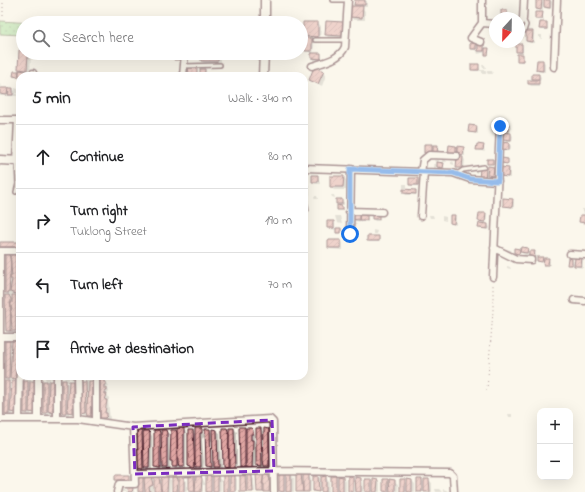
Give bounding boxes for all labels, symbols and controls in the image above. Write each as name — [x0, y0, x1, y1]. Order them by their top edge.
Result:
north arrow — [489, 12, 525, 48]
search box — [16, 16, 308, 60]
icon: search — [30, 27, 52, 49]
text: Search here — [62, 27, 134, 49]
text: 5 min — [32, 86, 71, 111]
text: Walk · 340 m — [228, 89, 292, 108]
route end — [491, 117, 509, 135]
icon: ahead — [32, 146, 54, 168]
text: Continue — [70, 146, 124, 168]
text: 80 m — [268, 147, 292, 166]
text: Turn right — [70, 200, 128, 222]
icon: right — [32, 210, 54, 232]
text: 190 m — [265, 211, 292, 230]
text: Tuklong Street — [70, 222, 147, 241]
route start — [341, 225, 359, 243]
icon: left — [32, 274, 54, 296]
text: Turn left — [70, 274, 123, 296]
text: 70 m — [268, 275, 292, 294]
icon: arrive — [32, 338, 54, 360]
text: Arrive at destination — [70, 338, 194, 360]
map controls — [537, 408, 573, 480]
button: + — [537, 408, 573, 444]
button: − — [537, 444, 573, 480]

